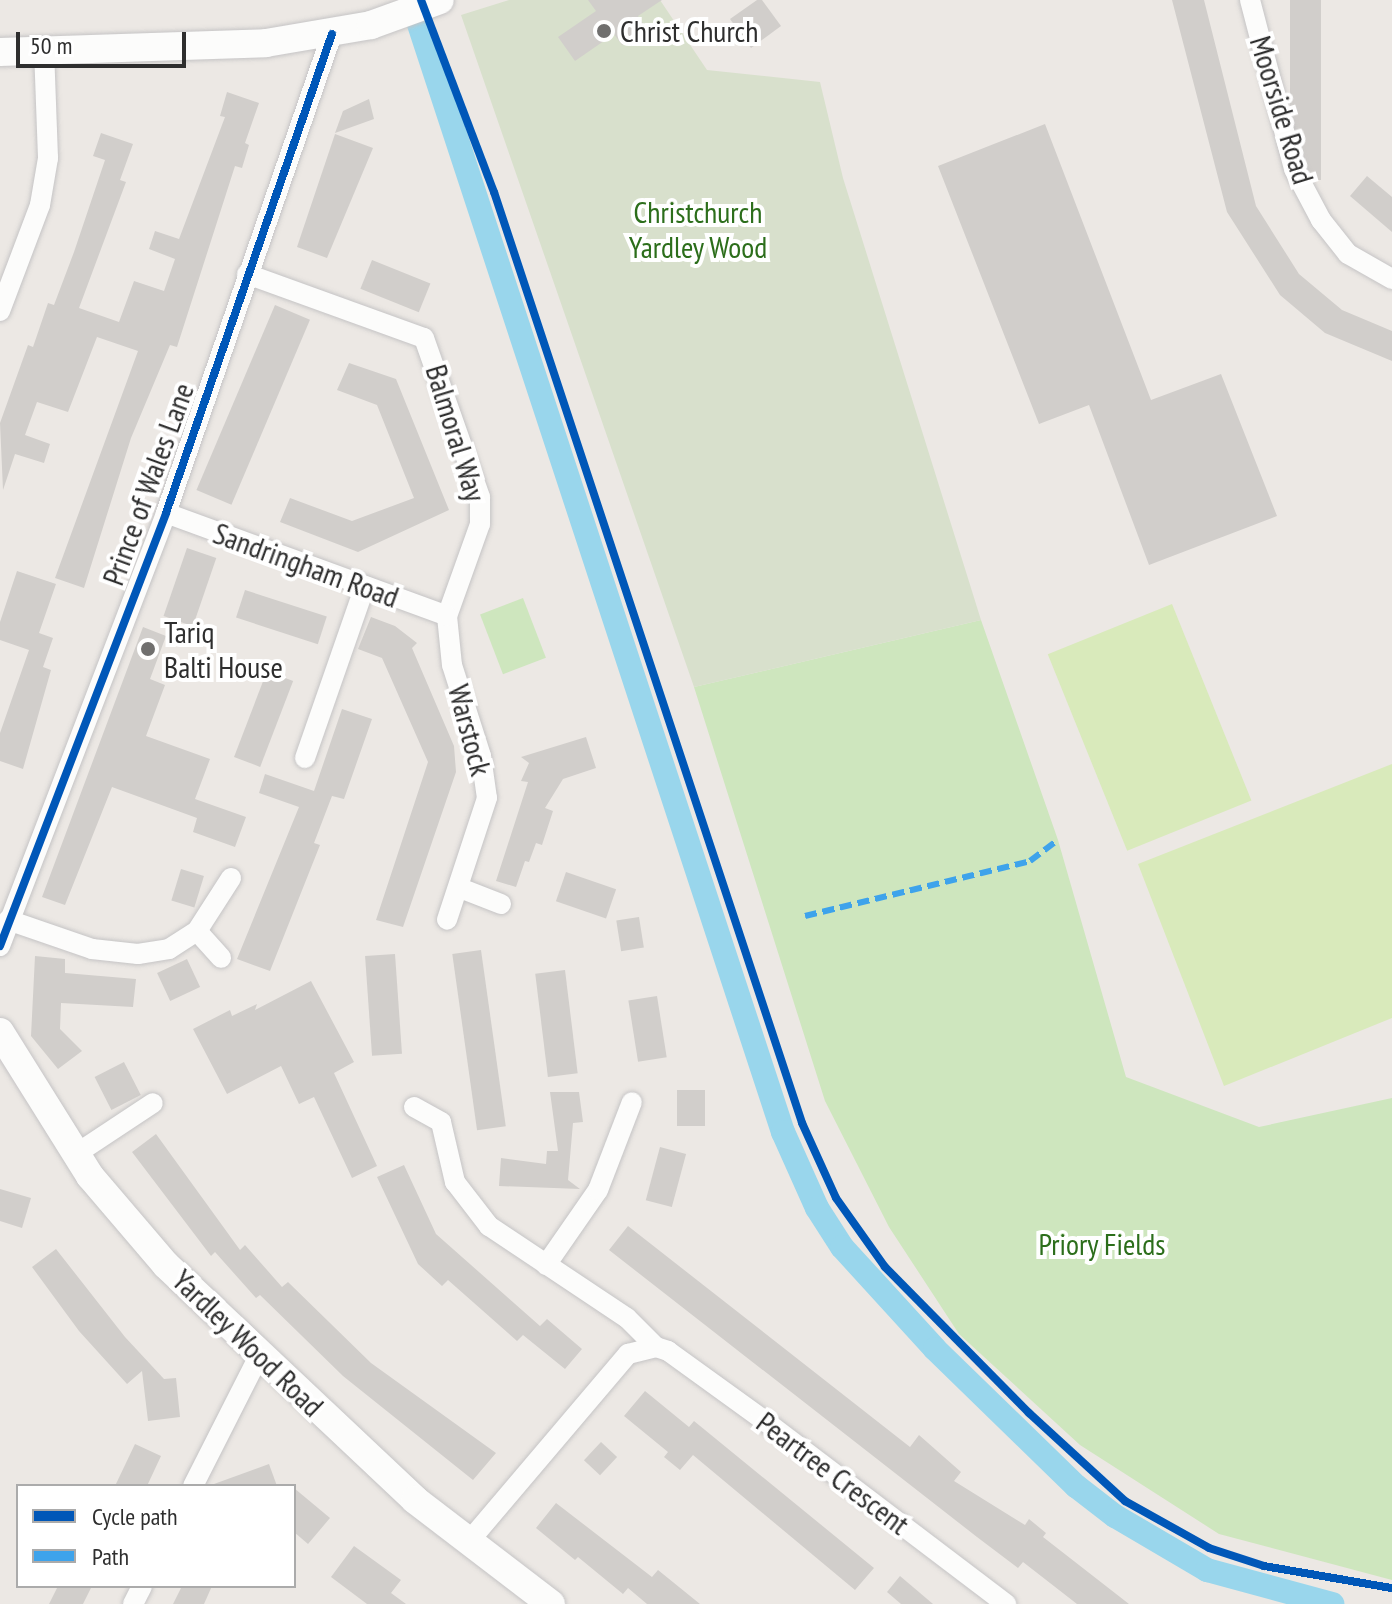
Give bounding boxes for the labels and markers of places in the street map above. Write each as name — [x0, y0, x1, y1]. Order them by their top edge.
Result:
place label: Christ Church — [620, 13, 758, 49]
marker: Christ Church — [595, 22, 613, 40]
place label: Tariq Balti House — [164, 614, 283, 684]
marker: Tariq Balti House — [139, 640, 157, 658]

